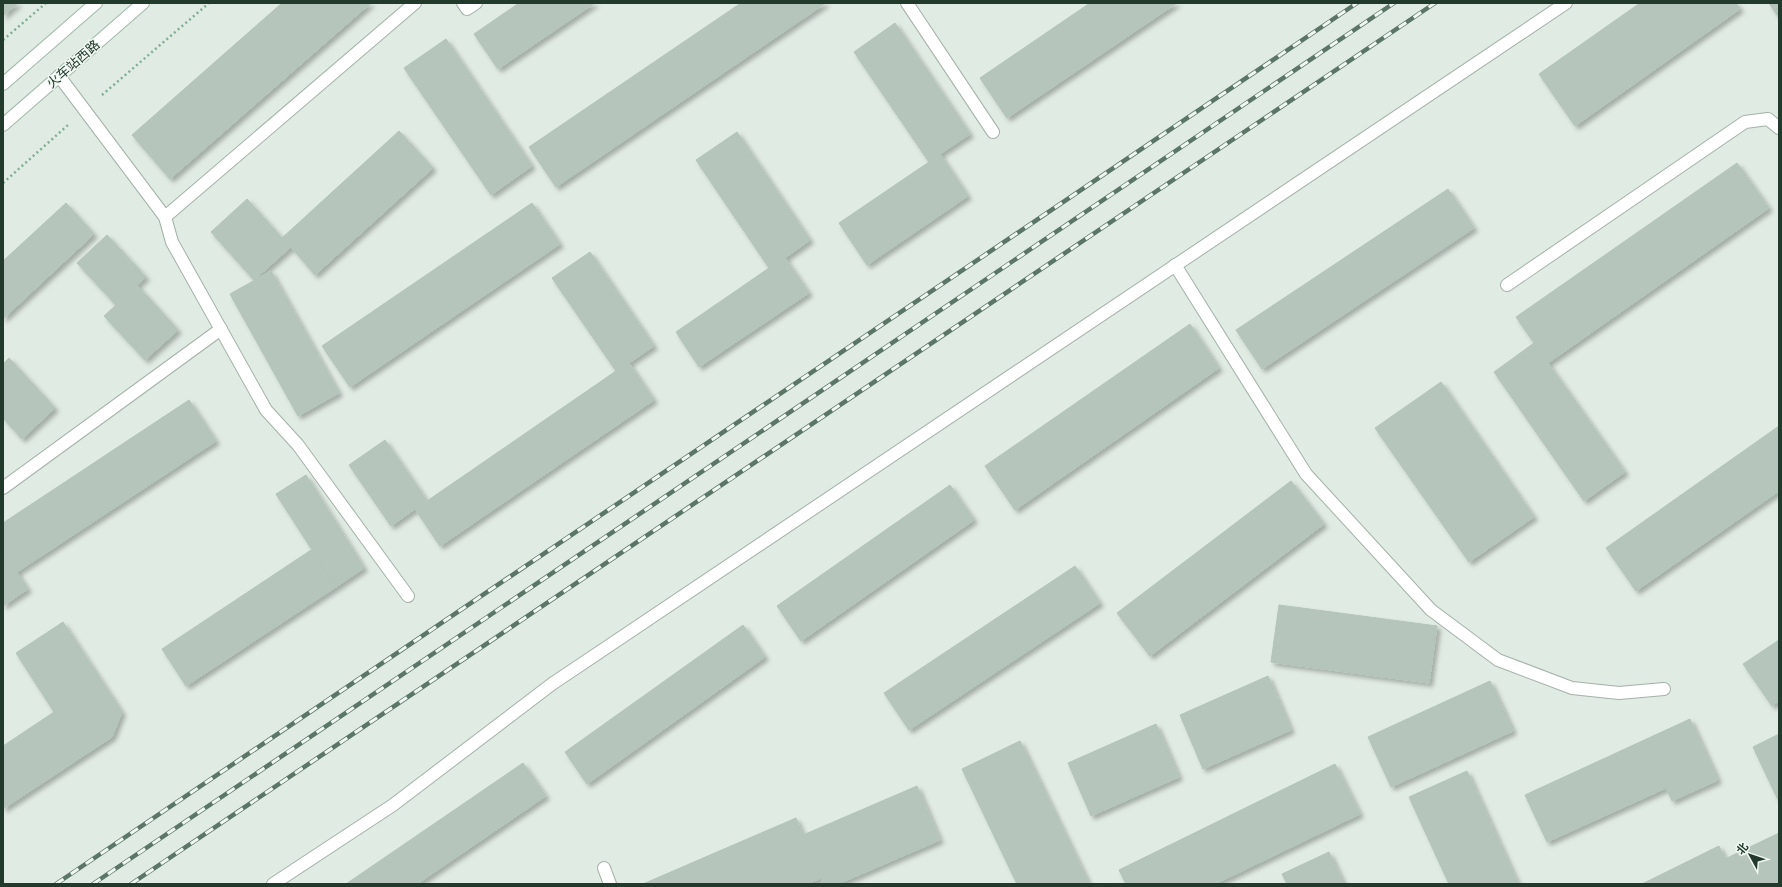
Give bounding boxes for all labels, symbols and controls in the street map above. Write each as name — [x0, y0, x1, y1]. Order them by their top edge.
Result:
street label: 火车站西路 — [43, 36, 103, 92]
north arrow — [1730, 835, 1770, 875]
text: 北 — [1733, 840, 1751, 857]

